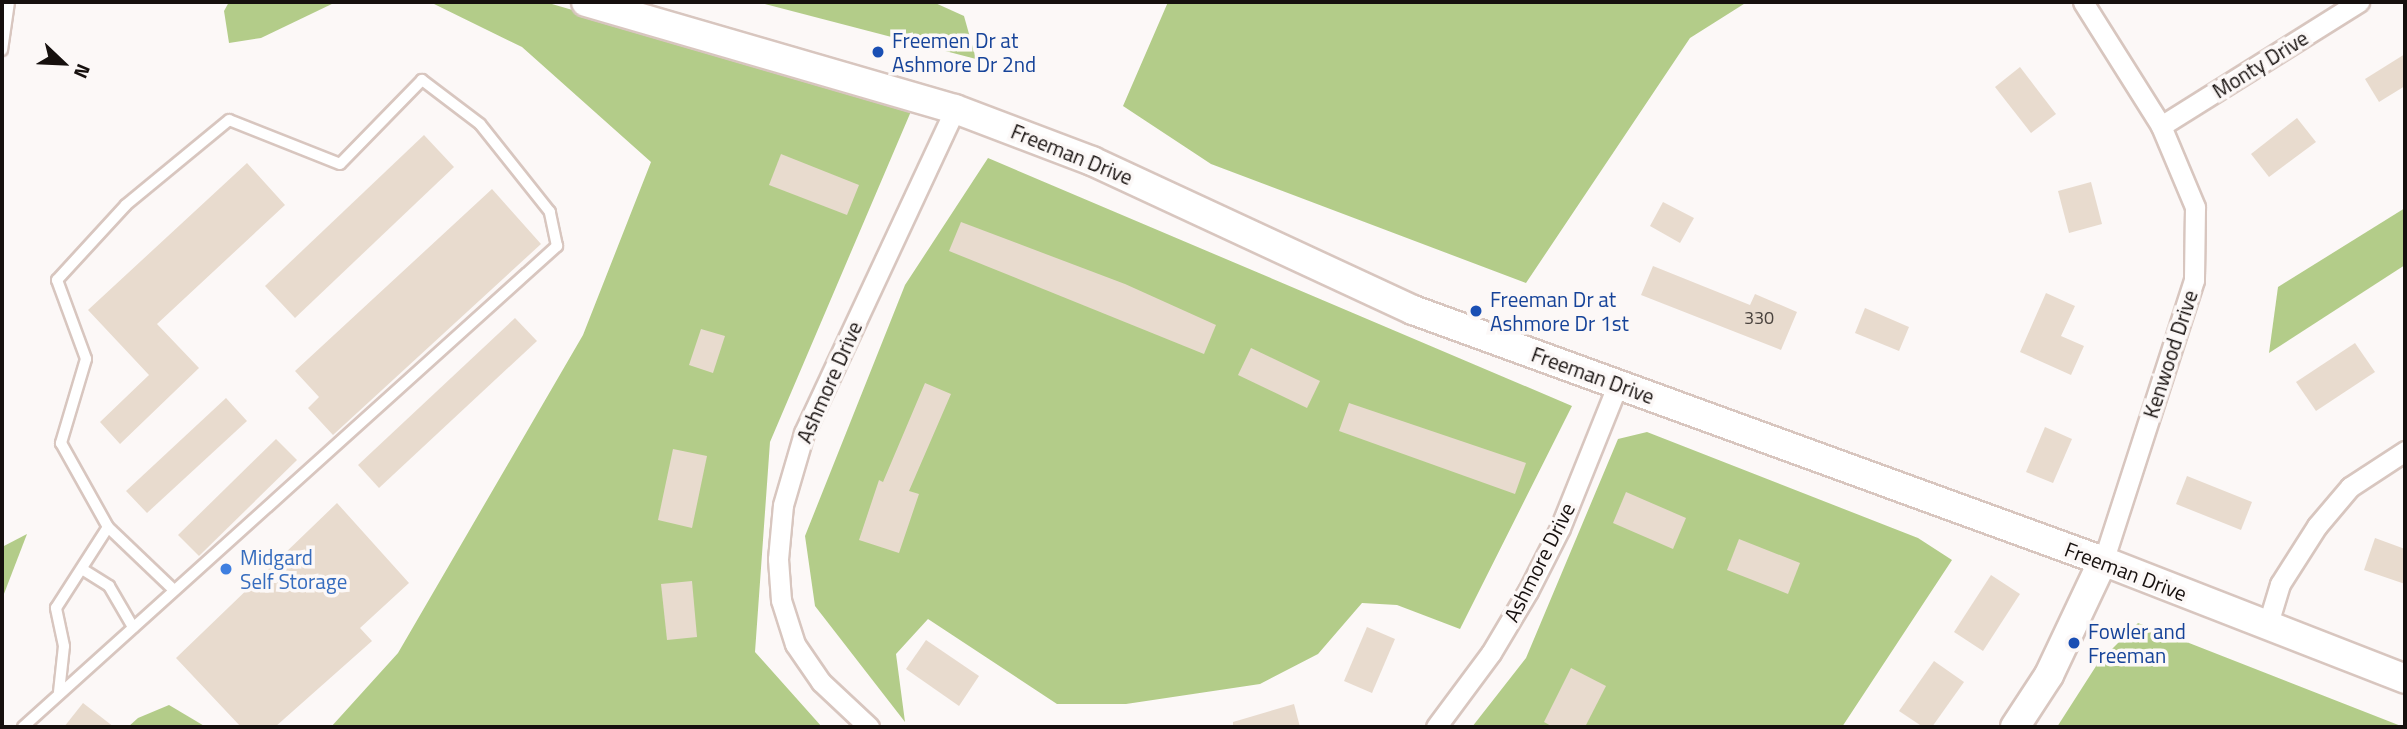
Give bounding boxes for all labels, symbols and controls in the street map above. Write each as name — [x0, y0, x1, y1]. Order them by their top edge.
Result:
street label: Monty Drive — [2208, 25, 2312, 103]
place label: Freemen Dr at Ashmore Dr 2nd — [892, 27, 1036, 77]
north arrow — [28, 28, 98, 98]
marker: Freemen Dr at Ashmore Dr 2nd — [870, 44, 886, 60]
text: N — [67, 60, 99, 83]
street label: Freeman Drive — [1008, 118, 1136, 190]
place label: Freeman Dr at Ashmore Dr 1st — [1490, 286, 1629, 336]
street label: Kenwood Drive — [2137, 287, 2203, 421]
marker: Freeman Dr at Ashmore Dr 1st — [1468, 303, 1484, 319]
house number: 330 — [1744, 307, 1774, 329]
street label: Ashmore Drive — [791, 317, 867, 447]
street label: Freeman Drive — [1528, 341, 1658, 409]
street label: Ashmore Drive — [1498, 498, 1580, 626]
street label: Freeman Drive — [2061, 536, 2191, 606]
place label: Midgard Self Storage — [240, 544, 347, 594]
marker: Midgard Self Storage — [218, 561, 234, 577]
place label: Fowler and Freeman — [2088, 618, 2186, 668]
marker: Fowler and Freeman — [2066, 635, 2082, 651]

